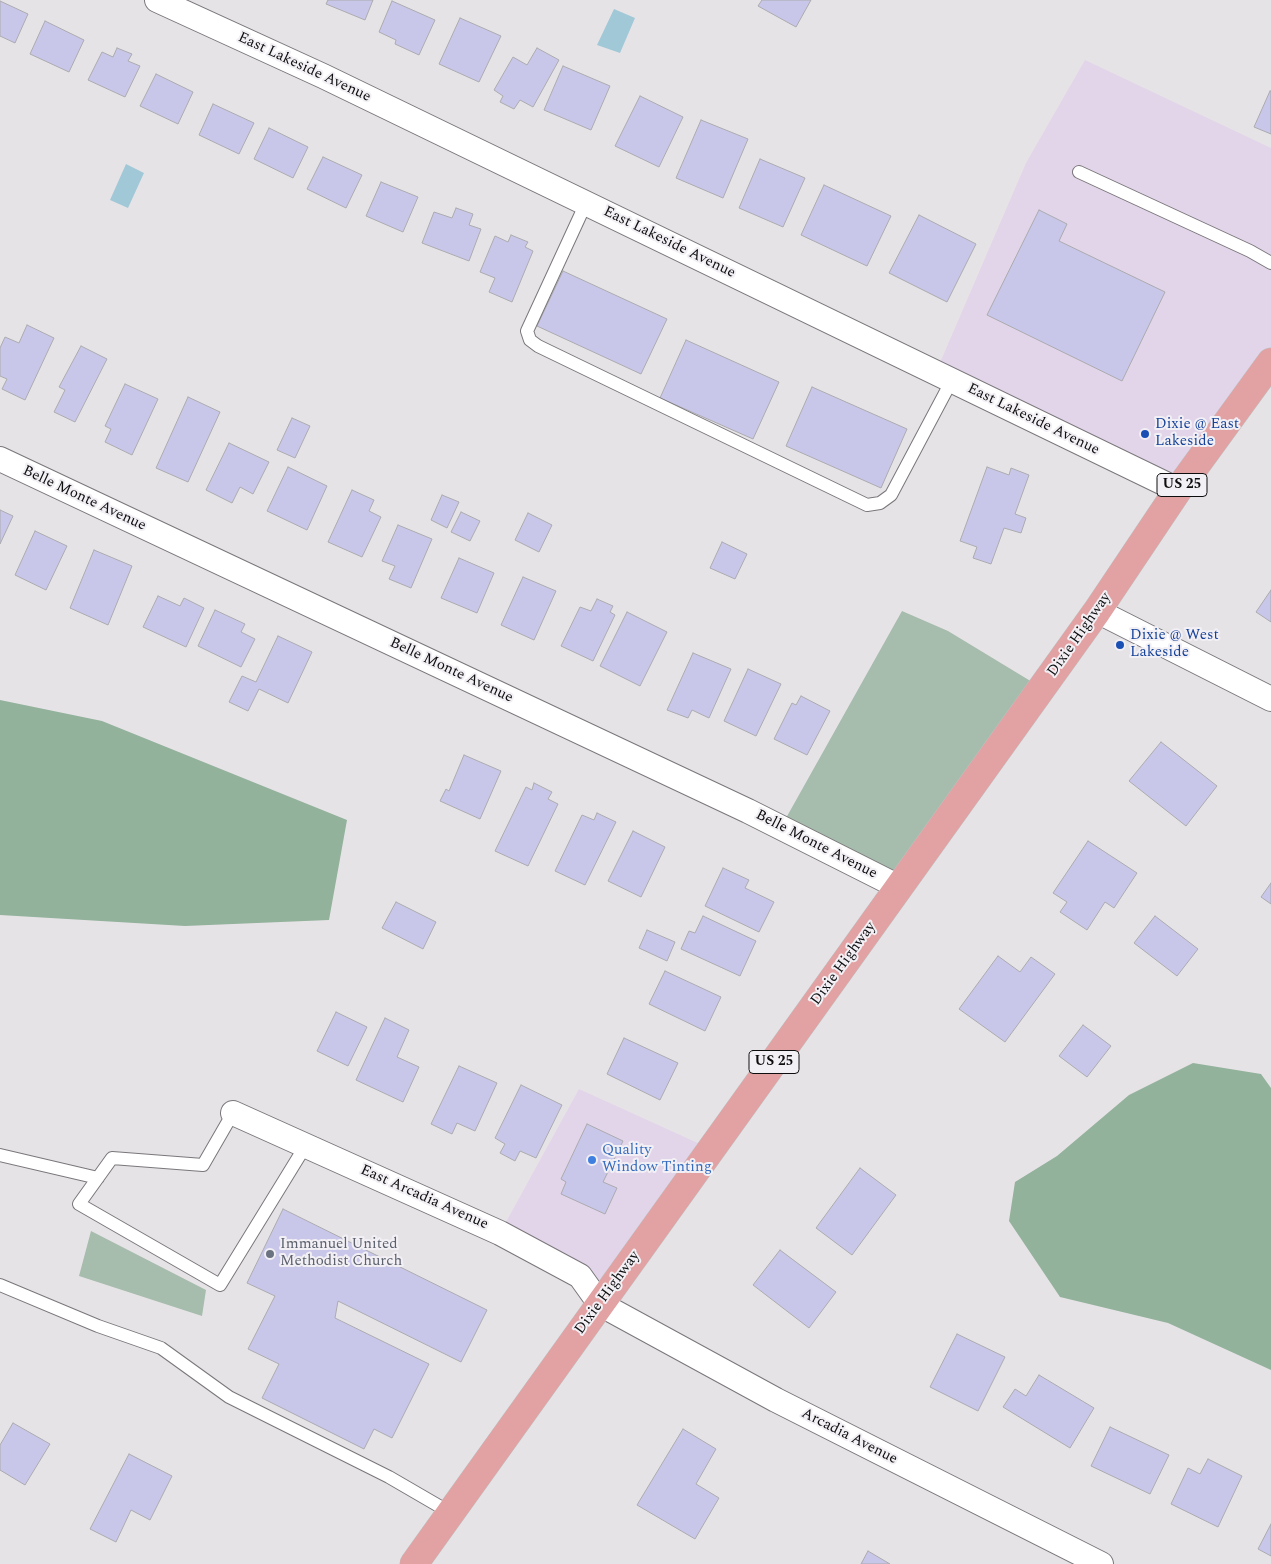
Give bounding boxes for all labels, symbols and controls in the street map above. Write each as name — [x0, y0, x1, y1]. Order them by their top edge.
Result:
street label: East Lakeside Avenue — [235, 29, 373, 107]
street label: East Lakeside Avenue — [600, 203, 738, 283]
street label: East Lakeside Avenue — [964, 380, 1102, 460]
place label: Dixie @ East Lakeside — [1155, 416, 1239, 451]
marker: Dixie @ East Lakeside — [1139, 428, 1151, 440]
street label: Belle Monte Avenue — [19, 462, 149, 536]
road number: US 25 — [1157, 474, 1207, 496]
street label: Dixie Highway — [1044, 589, 1116, 681]
place label: Dixie @ West Lakeside — [1130, 627, 1219, 662]
street label: Belle Monte Avenue — [386, 634, 516, 708]
marker: Dixie @ West Lakeside — [1114, 639, 1126, 651]
street label: Belle Monte Avenue — [752, 807, 880, 883]
street label: Dixie Highway — [808, 919, 880, 1009]
road number: US 25 — [749, 1050, 799, 1074]
place label: Quality Window Tinting — [602, 1142, 712, 1177]
marker: Quality Window Tinting — [586, 1154, 598, 1166]
street label: East Arcadia Avenue — [357, 1162, 491, 1234]
place label: Immanuel United Methodist Church — [280, 1236, 402, 1271]
marker: Immanuel United Methodist Church — [264, 1248, 276, 1260]
street label: Dixie Highway — [572, 1248, 644, 1338]
street label: Arcadia Avenue — [798, 1405, 900, 1469]

